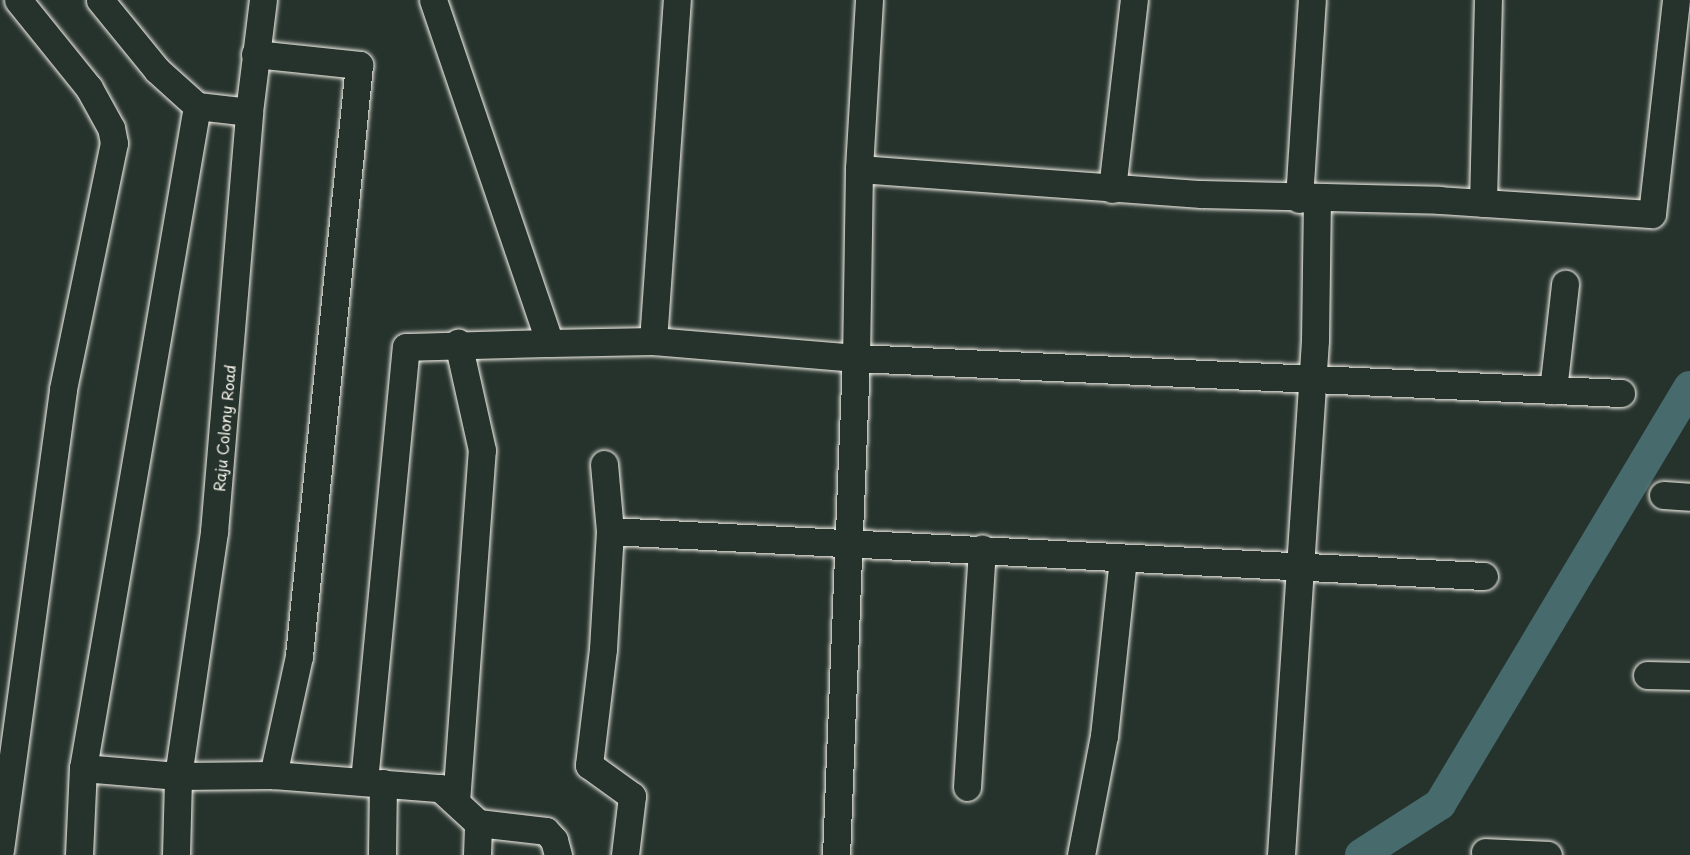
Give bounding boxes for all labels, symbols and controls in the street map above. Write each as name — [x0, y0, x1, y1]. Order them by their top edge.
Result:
street label: Raju Colony Road — [210, 364, 238, 492]

